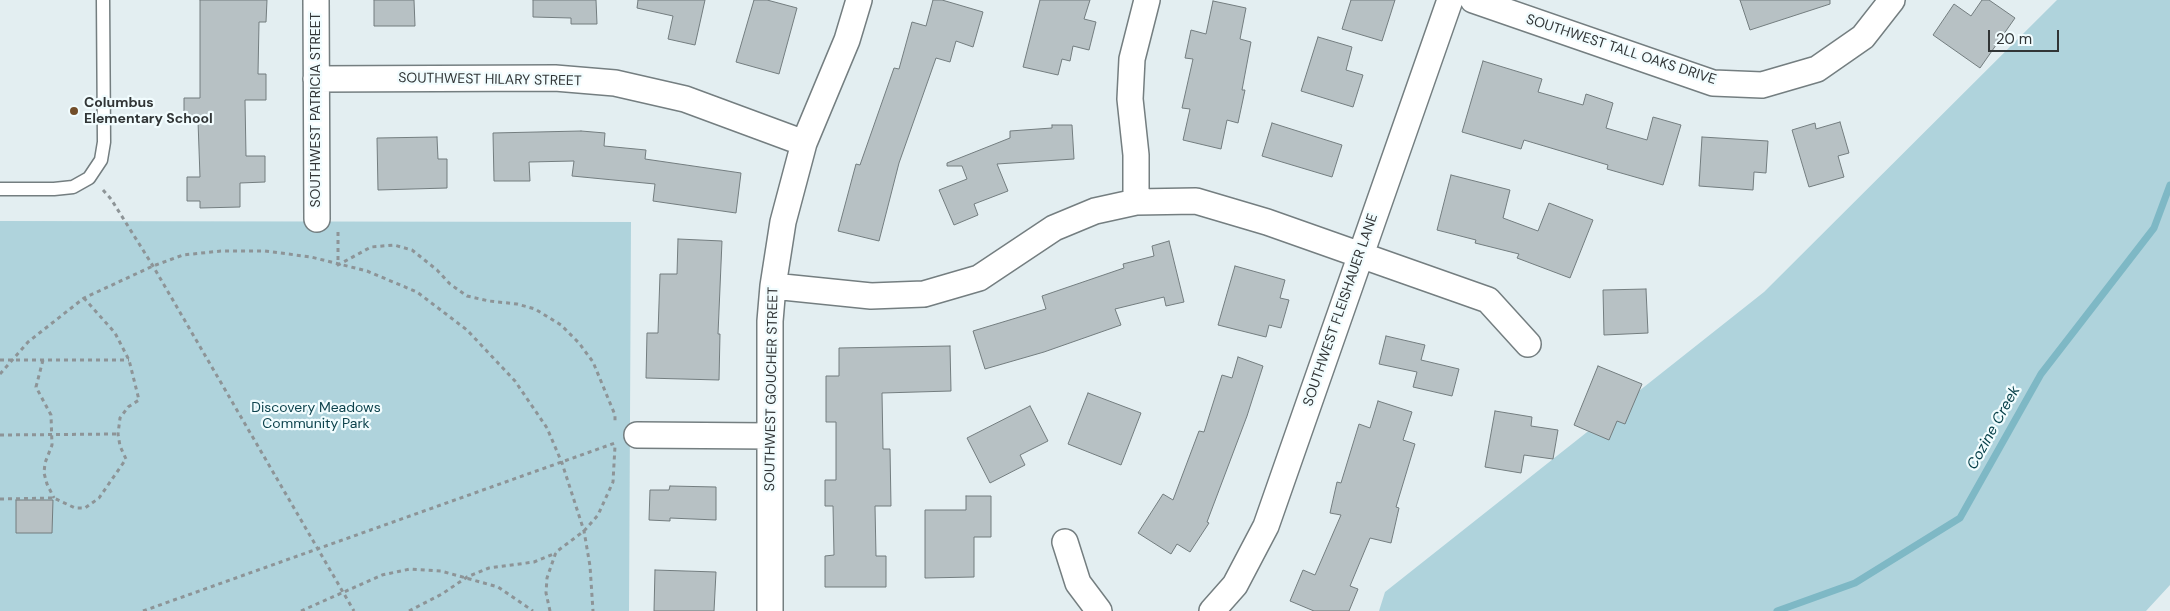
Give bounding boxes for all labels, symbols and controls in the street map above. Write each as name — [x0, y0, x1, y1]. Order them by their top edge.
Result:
street label: SOUTHWEST TALL OAKS DRIVE — [1524, 11, 1718, 89]
street label: SOUTHWEST PATRICIA STREET — [308, 12, 324, 208]
scale bar — [1990, 20, 2061, 52]
text: 20 m — [1996, 29, 2032, 49]
street label: SOUTHWEST HILARY STREET — [398, 70, 582, 90]
place label: Columbus Elementary School — [84, 95, 213, 128]
marker: Columbus Elementary School — [68, 105, 80, 117]
street label: SOUTHWEST FLEISHAUER LANE — [1300, 212, 1382, 408]
street label: SOUTHWEST GOUCHER STREET — [762, 287, 782, 491]
water label: Cozine Creek — [1964, 383, 2024, 473]
park label: Discovery Meadows Community Park — [251, 400, 381, 432]

